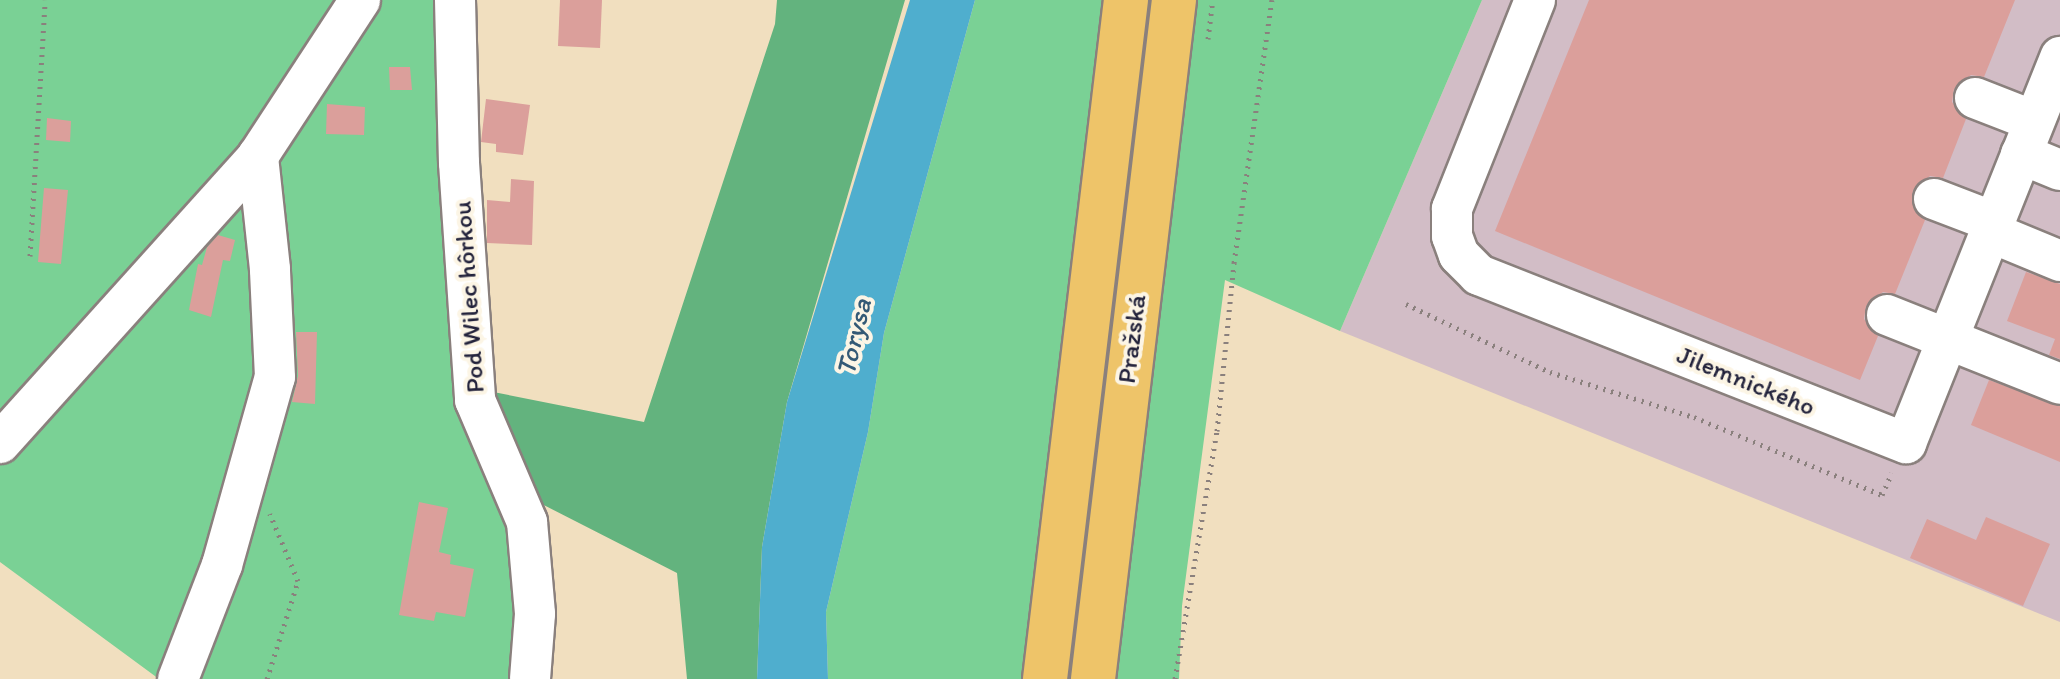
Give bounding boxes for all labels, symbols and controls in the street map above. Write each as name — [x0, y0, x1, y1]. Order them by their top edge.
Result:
street label: Pod Wilec hôrkou — [447, 200, 491, 394]
street label: Pražská — [1111, 293, 1153, 385]
water label: Torysa — [828, 295, 878, 379]
street label: Jilemnického — [1672, 339, 1820, 423]

